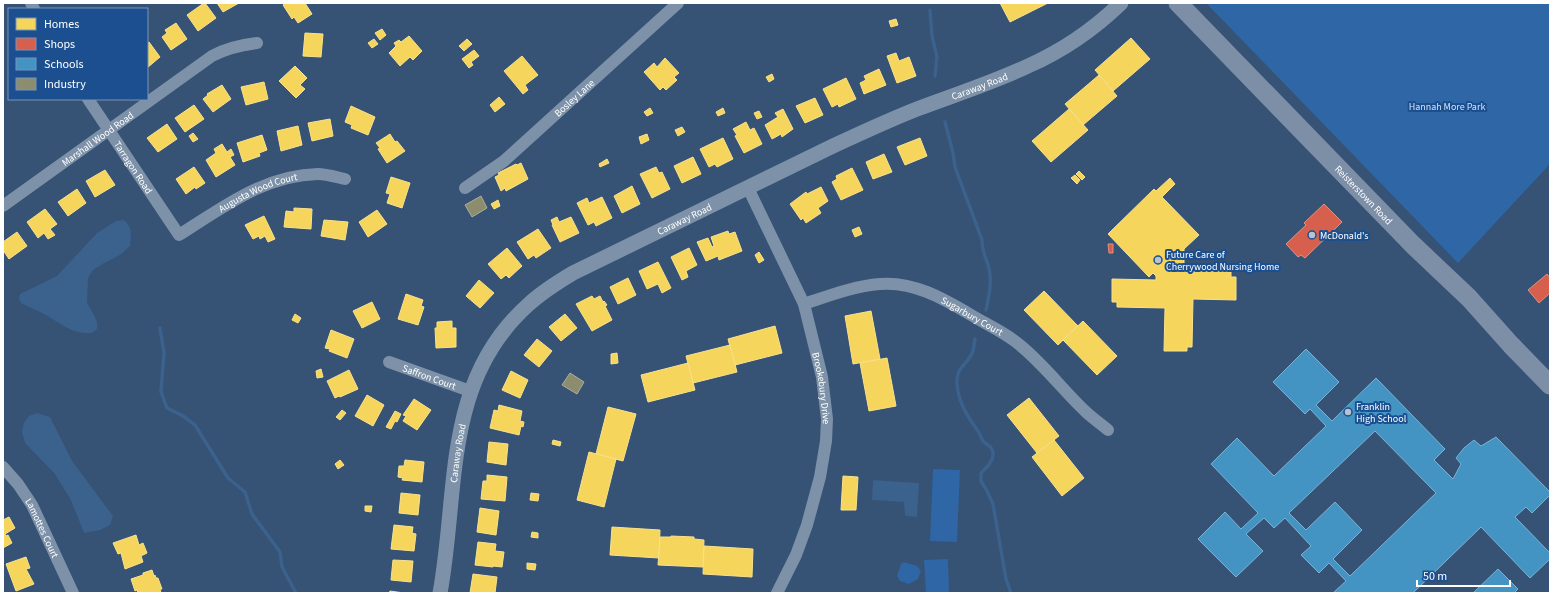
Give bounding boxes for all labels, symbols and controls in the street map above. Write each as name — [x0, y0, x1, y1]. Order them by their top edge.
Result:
legend — [8, 8, 148, 100]
text: Homes — [44, 16, 79, 33]
text: Shops — [44, 36, 75, 53]
text: Schools — [44, 56, 84, 73]
street label: Caraway Road — [950, 70, 1010, 104]
text: Industry — [44, 76, 86, 93]
street label: Bosley Lane — [551, 76, 598, 120]
park label: Hannah More Park — [1409, 100, 1485, 114]
street label: Marshall Wood Road — [59, 109, 137, 170]
street label: Tarragon Road — [110, 139, 155, 197]
street label: Reisterstown Road — [1331, 163, 1395, 228]
street label: Augusta Wood Court — [216, 170, 299, 216]
street label: Caraway Road — [655, 200, 714, 239]
place label: McDonald's — [1320, 229, 1369, 243]
marker: McDonald's — [1307, 230, 1317, 240]
place label: Future Care of Cherrywood Nursing Home — [1166, 248, 1279, 274]
marker: Future Care of Cherrywood Nursing Home — [1153, 255, 1163, 265]
street label: Sugarbury Court — [938, 293, 1006, 340]
street label: Brookebury Drive — [808, 351, 833, 424]
street label: Saffron Court — [400, 361, 458, 394]
place label: Franklin High School — [1356, 400, 1407, 426]
marker: Franklin High School — [1343, 407, 1353, 417]
street label: Caraway Road — [447, 423, 470, 483]
street label: Lamottes Court — [21, 496, 62, 561]
scale bar — [1417, 562, 1510, 588]
text: 50 m — [1423, 568, 1447, 585]

